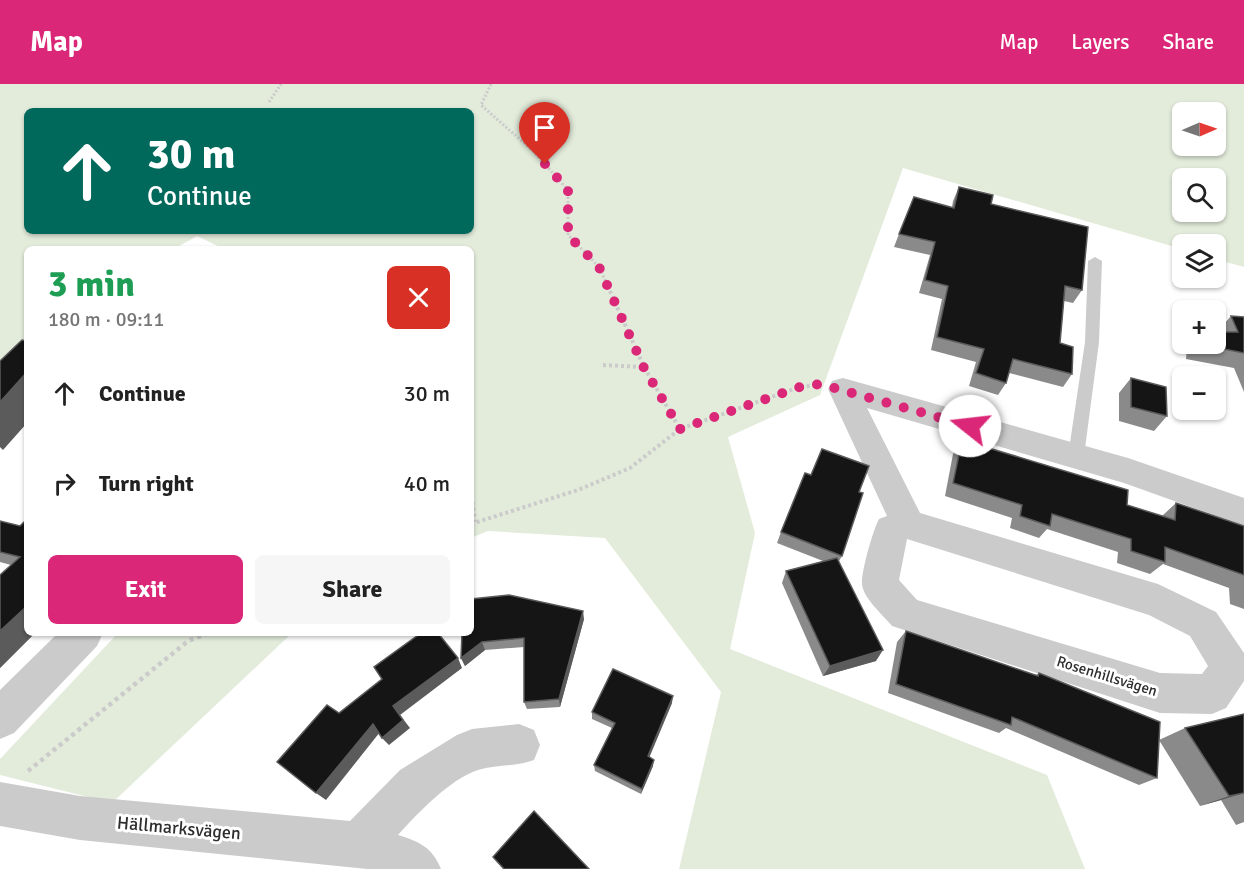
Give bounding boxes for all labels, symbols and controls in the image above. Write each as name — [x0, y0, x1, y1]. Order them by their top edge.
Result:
text: Map — [30, 25, 83, 59]
text: Map — [1000, 29, 1038, 55]
text: Layers — [1071, 29, 1129, 55]
text: Share — [1162, 29, 1214, 55]
pin — [519, 102, 570, 164]
north arrow — [1172, 102, 1226, 156]
map controls — [1172, 102, 1226, 420]
icon: arrive — [528, 111, 561, 144]
text: 30 m — [147, 129, 236, 180]
icon: ahead — [48, 132, 126, 210]
button: search — [1172, 168, 1226, 222]
text: Continue — [147, 180, 252, 213]
button: layers — [1172, 234, 1226, 288]
text: 3 min — [48, 262, 135, 307]
button: close — [387, 266, 450, 329]
button: + — [1172, 300, 1226, 354]
text: 180 m · 09:11 — [48, 307, 164, 332]
button: − — [1172, 366, 1226, 420]
icon: ahead — [48, 377, 81, 410]
text: Continue — [99, 380, 186, 407]
text: 30 m — [404, 380, 450, 407]
position arrow — [938, 394, 1002, 458]
icon: right — [48, 467, 81, 500]
text: Turn right — [99, 470, 194, 497]
text: 40 m — [404, 470, 450, 497]
button: Exit — [48, 555, 243, 624]
button: Share — [255, 555, 450, 624]
street label: Rosenhillsvägen — [1055, 652, 1159, 700]
street label: Hällmarksvägen — [116, 812, 242, 844]

